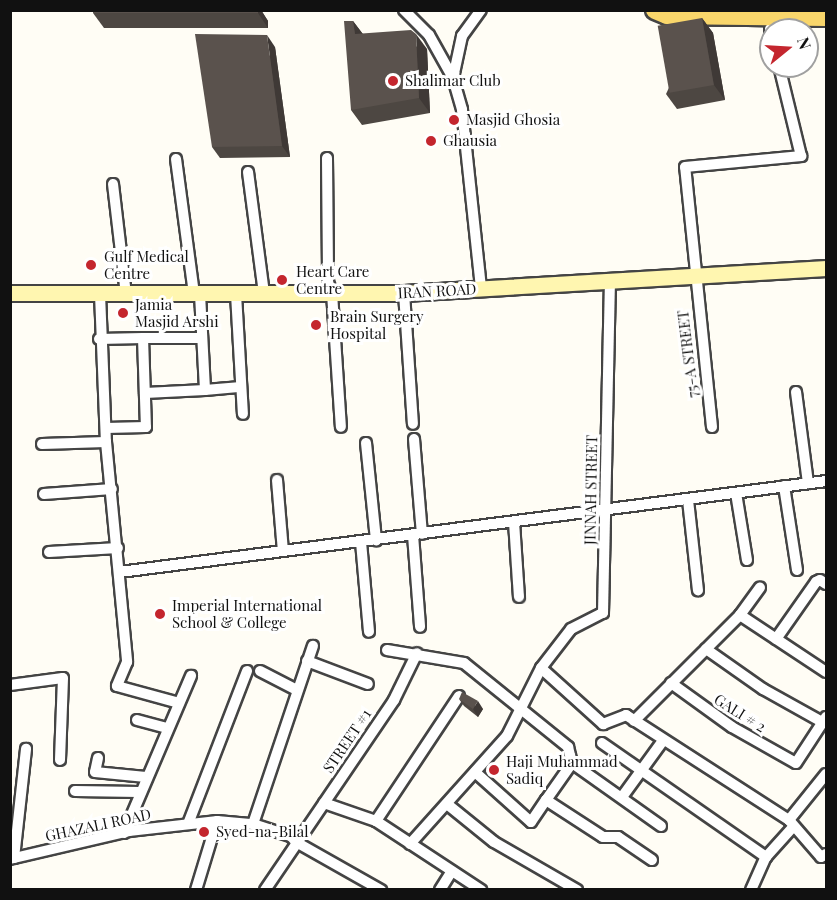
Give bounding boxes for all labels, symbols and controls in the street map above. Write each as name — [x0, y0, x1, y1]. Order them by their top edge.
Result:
north arrow — [759, 18, 819, 78]
text: N — [793, 34, 816, 52]
place label: Shalimar Club — [405, 72, 501, 90]
marker: Shalimar Club — [386, 74, 400, 88]
place label: Masjid Ghosia — [466, 111, 560, 129]
marker: Masjid Ghosia — [447, 113, 461, 127]
place label: Ghausia — [443, 132, 497, 150]
marker: Ghausia — [424, 134, 438, 148]
place label: Gulf Medical Centre — [104, 247, 189, 282]
marker: Gulf Medical Centre — [82, 256, 100, 274]
place label: Heart Care Centre — [296, 262, 370, 297]
marker: Heart Care Centre — [273, 271, 291, 289]
street label: IRAN ROAD — [397, 280, 477, 302]
place label: Jamia Masjid Arshi — [135, 295, 219, 330]
marker: Jamia Masjid Arshi — [116, 306, 130, 320]
place label: Brain Surgery Hospital — [330, 307, 424, 342]
street label: 75-A STREET — [674, 309, 702, 399]
marker: Brain Surgery Hospital — [307, 316, 325, 334]
street label: JINNAH STREET — [581, 435, 601, 545]
place label: Imperial International School & College — [172, 596, 322, 631]
marker: Imperial International School & College — [153, 607, 167, 621]
street label: GALI # 2 — [711, 690, 769, 736]
street label: STREET #1 — [319, 705, 375, 777]
place label: Haji Muhammad Sadiq — [506, 752, 618, 787]
marker: Haji Muhammad Sadiq — [487, 763, 501, 777]
street label: GHAZALI ROAD — [43, 805, 153, 845]
place label: Syed-na-Bilal — [216, 823, 309, 841]
marker: Syed-na-Bilal — [197, 825, 211, 839]

